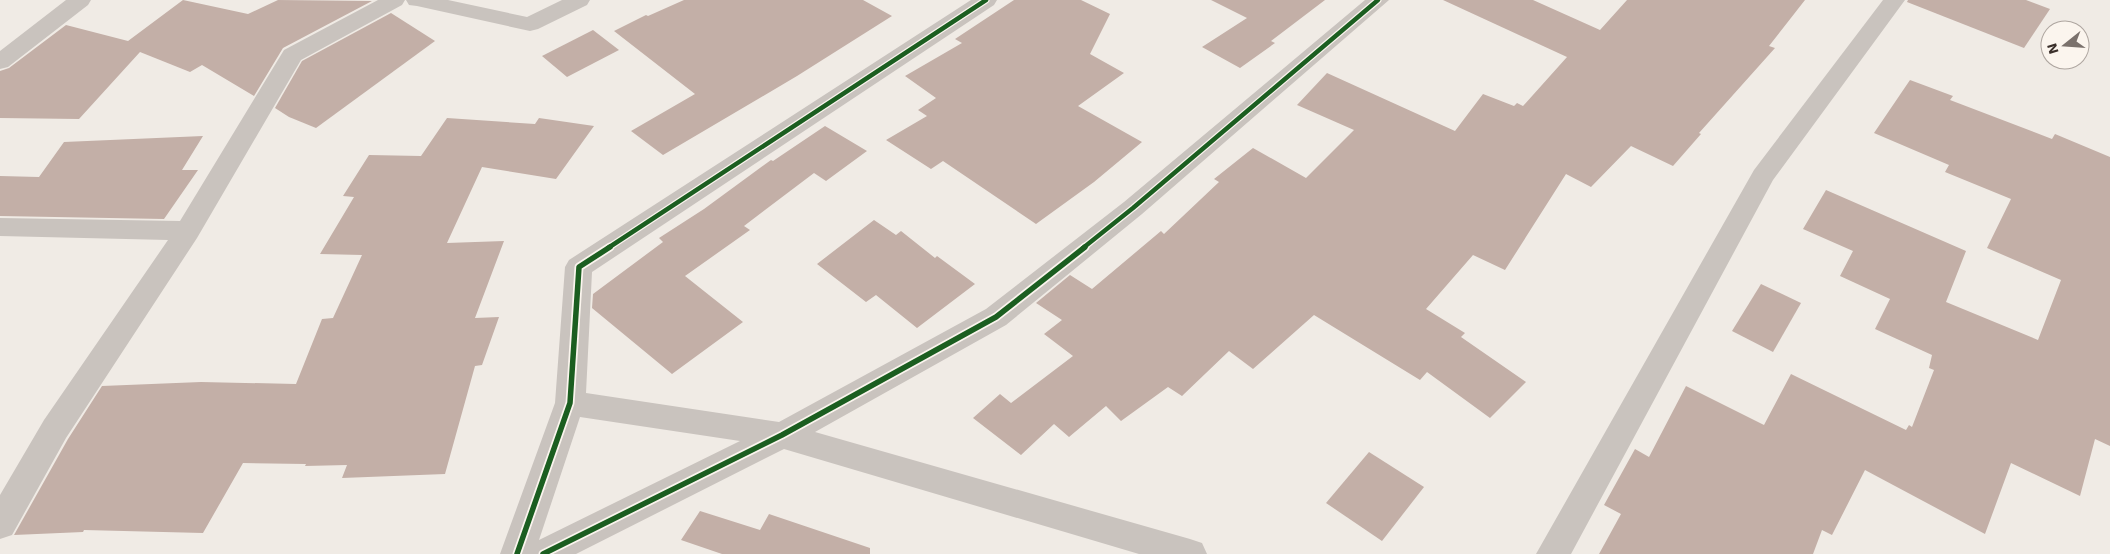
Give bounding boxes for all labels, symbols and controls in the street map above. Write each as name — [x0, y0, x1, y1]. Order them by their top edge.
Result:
north arrow — [2040, 20, 2090, 70]
text: N — [2043, 42, 2062, 56]

